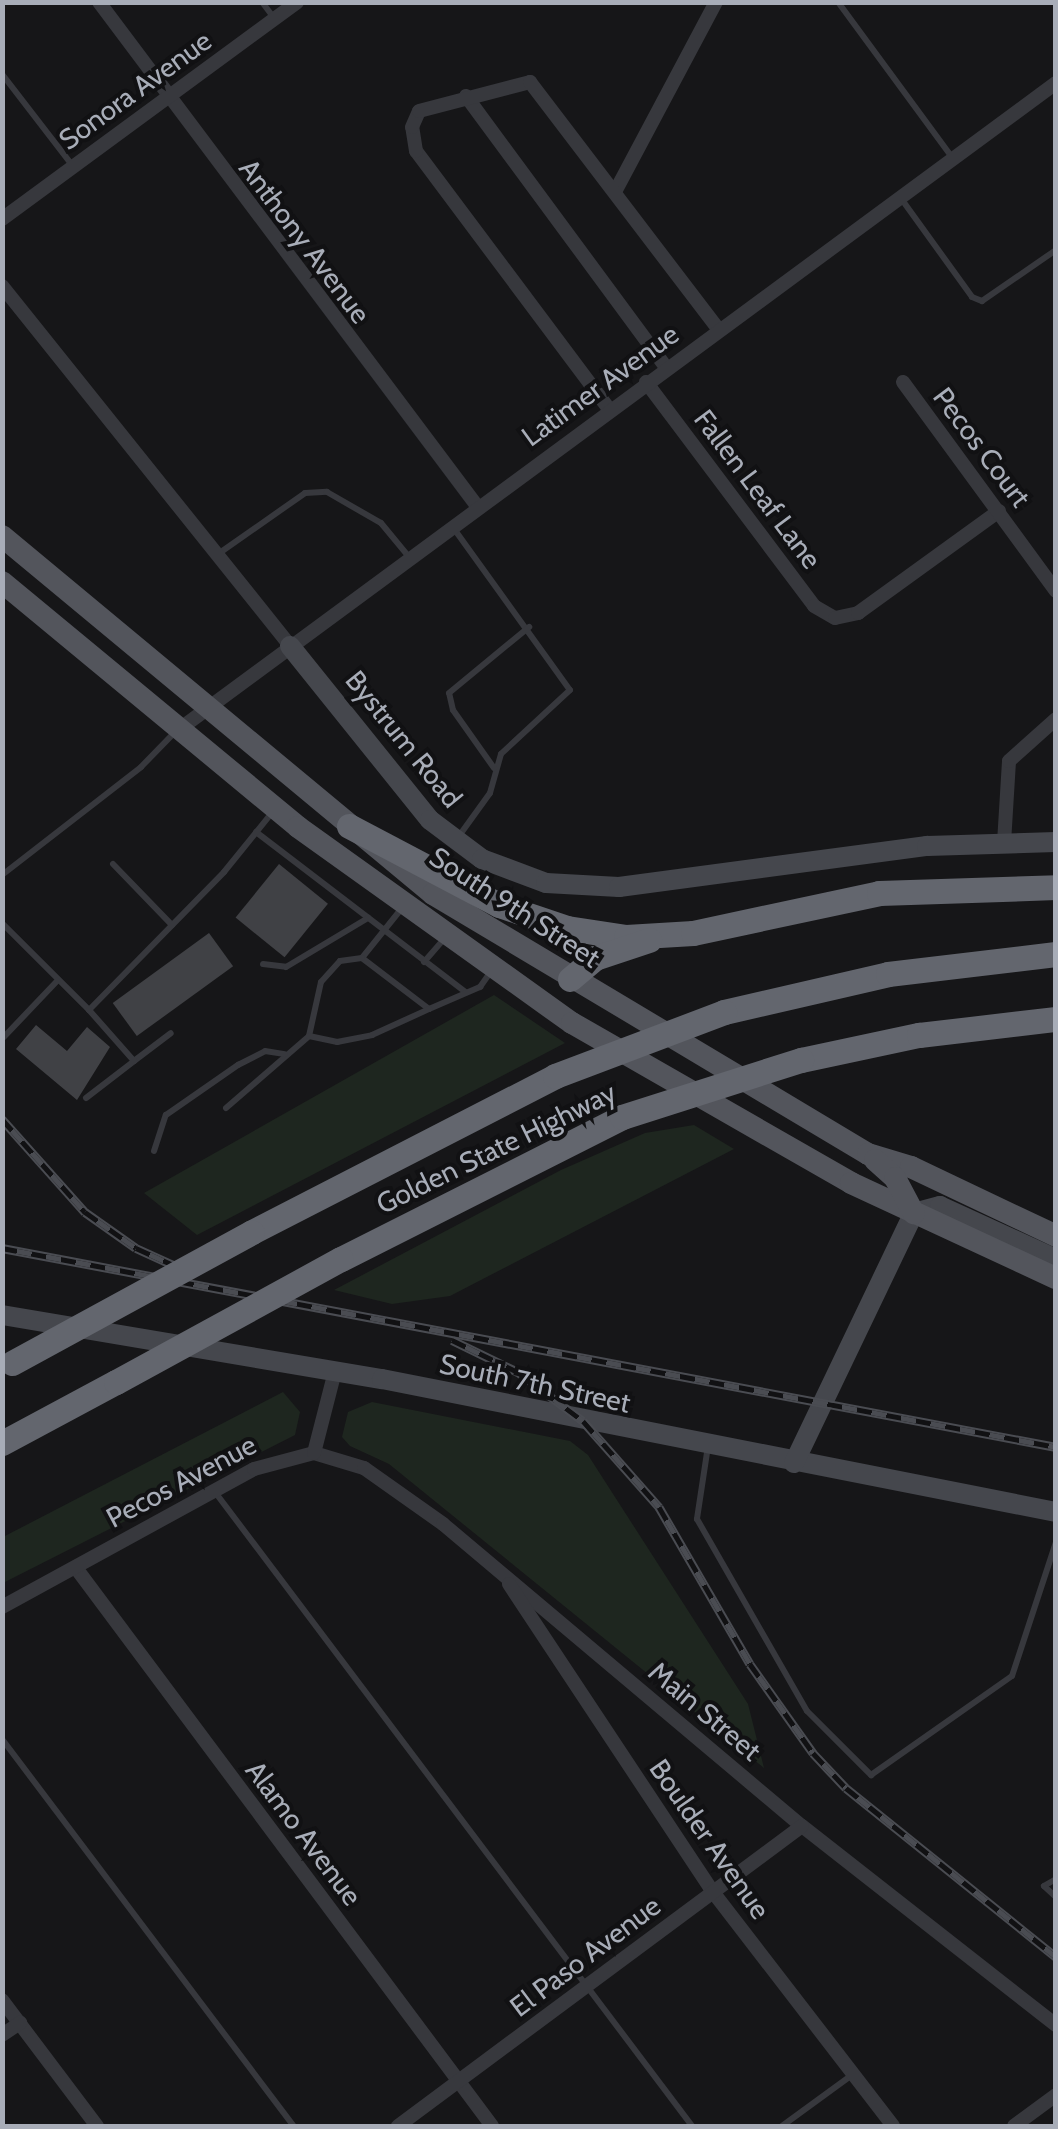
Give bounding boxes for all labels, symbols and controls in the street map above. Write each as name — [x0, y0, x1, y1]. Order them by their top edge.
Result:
street label: Sonora Avenue — [52, 24, 218, 156]
street label: Anthony Avenue — [232, 152, 378, 330]
street label: Latimer Avenue — [515, 317, 685, 453]
street label: Pecos Court — [926, 381, 1038, 513]
street label: Fallen Leaf Lane — [687, 403, 829, 575]
street label: Bystrum Road — [339, 664, 469, 814]
street label: South 9th Street — [424, 840, 606, 974]
street label: Golden State Highway — [371, 1075, 621, 1221]
street label: South 7th Street — [436, 1346, 634, 1420]
street label: Pecos Avenue — [100, 1428, 262, 1534]
street label: Main Street — [642, 1654, 768, 1768]
street label: Boulder Avenue — [643, 1753, 777, 1925]
street label: Alamo Avenue — [239, 1754, 369, 1912]
street label: El Paso Avenue — [503, 1889, 667, 2023]

